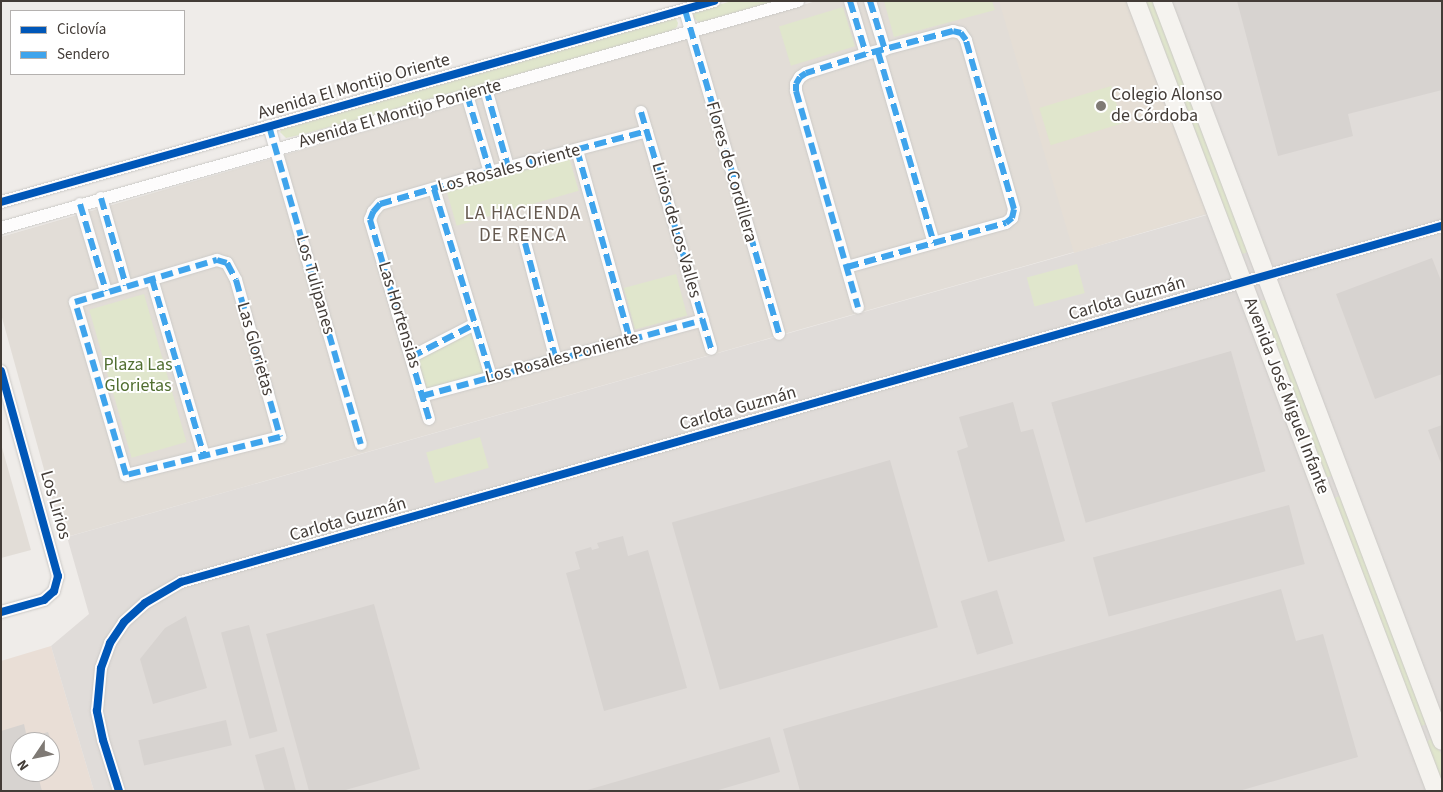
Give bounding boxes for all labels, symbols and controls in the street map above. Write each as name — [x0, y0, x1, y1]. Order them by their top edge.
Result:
legend — [10, 10, 185, 75]
text: Ciclovía — [57, 19, 106, 40]
text: Sendero — [57, 44, 110, 65]
street label: Avenida El Montijo Oriente — [256, 49, 452, 125]
street label: Avenida El Montijo Poniente — [296, 75, 504, 153]
place label: Colegio Alonso de Córdoba — [1111, 85, 1222, 128]
street label: Flores de Cordillera — [701, 99, 761, 245]
marker: Colegio Alonso de Córdoba — [1095, 100, 1107, 112]
street label: Los Rosales Oriente — [435, 140, 583, 198]
street label: Lirios de Los Valles — [646, 160, 706, 300]
district label: LA HACIENDA DE RENCA — [463, 203, 583, 247]
street label: Los Tulipanes — [291, 233, 339, 337]
street label: Las Hortensias — [373, 259, 425, 371]
street label: Carlota Guzmán — [1066, 272, 1188, 326]
street label: Avenida José Miguel Infante — [1238, 295, 1334, 497]
street label: Las Glorietas — [231, 300, 279, 398]
street label: Los Rosales Poniente — [483, 327, 641, 389]
park label: Plaza Las Glorietas — [103, 355, 173, 398]
street label: Carlota Guzmán — [677, 382, 799, 436]
street label: Los Lirios — [35, 468, 75, 542]
street label: Carlota Guzmán — [287, 493, 409, 547]
north arrow — [10, 732, 60, 782]
text: N — [12, 755, 34, 774]

